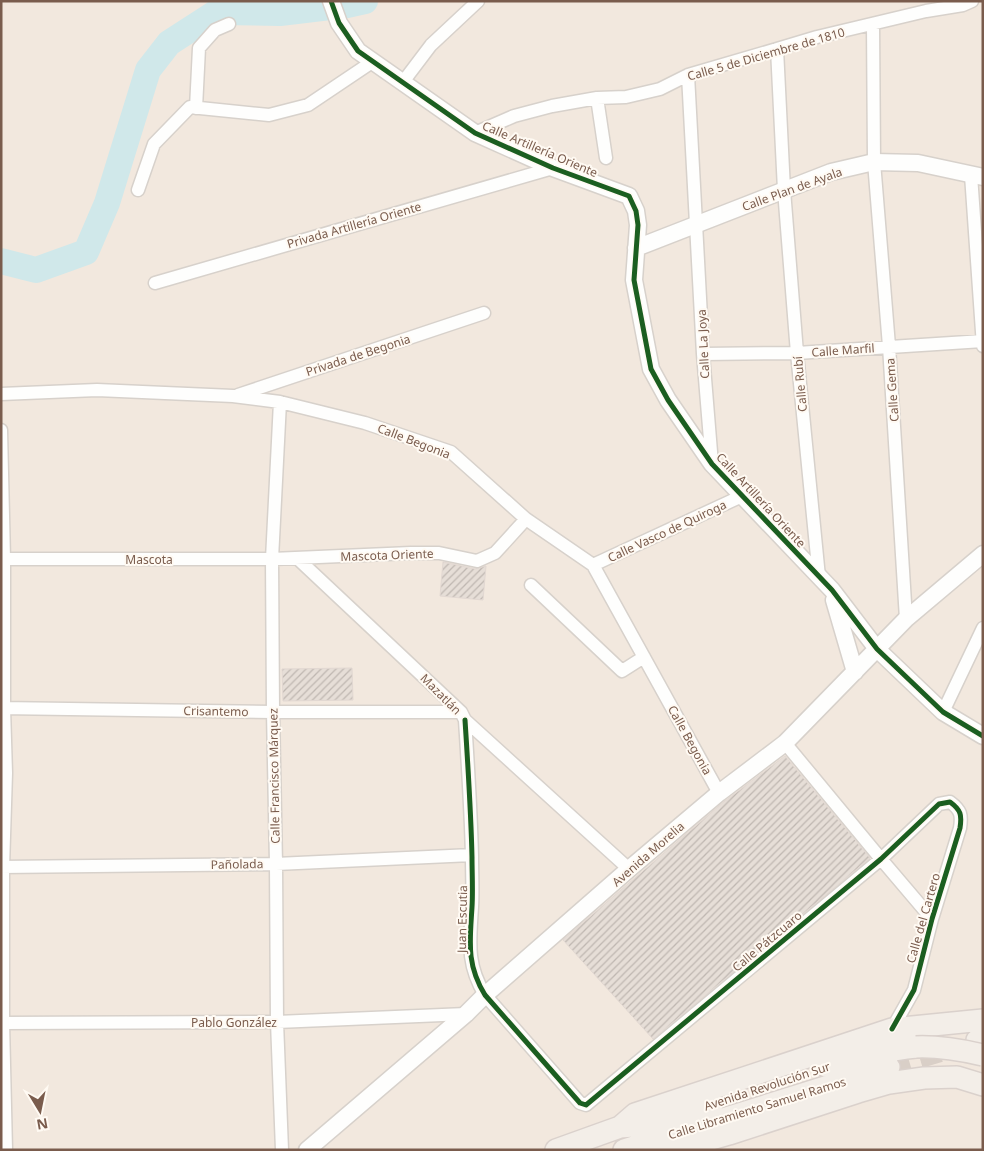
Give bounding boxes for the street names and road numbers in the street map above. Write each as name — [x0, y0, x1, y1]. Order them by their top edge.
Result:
street label: Calle 5 de Diciembre de 1810 — [685, 23, 847, 85]
street label: Calle Artillería Oriente — [480, 117, 601, 181]
street label: Calle Plan de Ayala — [739, 163, 845, 215]
street label: Privada Artillería Oriente — [285, 198, 423, 252]
street label: Calle La Joya — [693, 309, 713, 379]
street label: Privada de Begonia — [303, 330, 413, 380]
street label: Calle Marfil — [811, 339, 875, 361]
street label: Calle Rubí — [789, 355, 811, 413]
street label: Calle Gema — [881, 358, 903, 422]
street label: Calle Begonia — [375, 419, 453, 463]
street label: Calle Artillería Oriente — [712, 449, 810, 551]
street label: Calle Vasco de Quiroga — [605, 496, 729, 566]
street label: Mascota Oriente — [340, 545, 434, 565]
street label: Mascota — [125, 551, 173, 568]
street label: Mazatlán — [417, 670, 465, 718]
street label: Crisantemo — [183, 702, 249, 720]
street label: Calle Begonia — [664, 702, 716, 778]
street label: Calle Francisco Márquez — [264, 708, 284, 844]
street label: Avenida Morelia — [608, 818, 688, 890]
street label: Pañolada — [211, 855, 263, 873]
street label: Calle del Cartero — [902, 871, 944, 965]
street label: Juan Escutia — [453, 885, 471, 954]
street label: Calle Pátzcuaro — [729, 907, 805, 975]
street label: Pablo González — [191, 1014, 277, 1031]
street label: Avenida Revolución Sur — [702, 1058, 832, 1114]
street label: Calle Libramiento Samuel Ramos — [666, 1073, 848, 1143]

